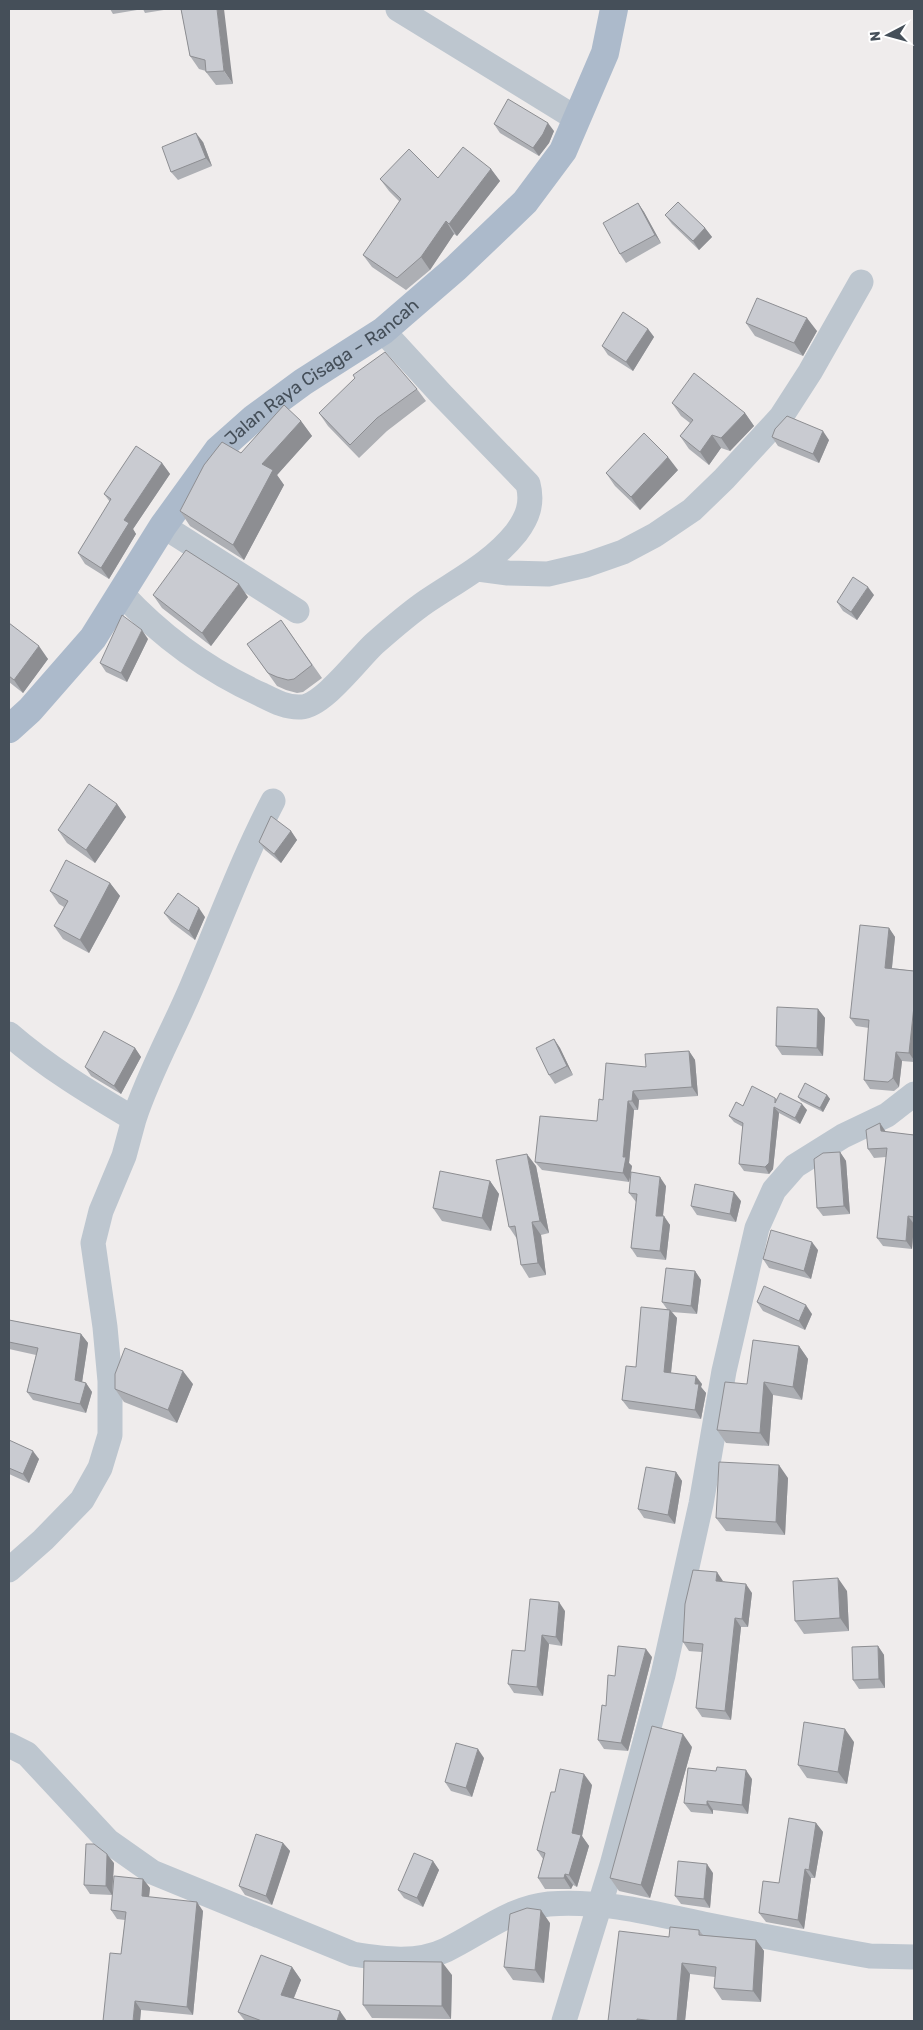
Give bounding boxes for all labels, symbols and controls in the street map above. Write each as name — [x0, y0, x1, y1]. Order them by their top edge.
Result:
north arrow — [863, 10, 913, 60]
text: N — [867, 30, 885, 42]
street label: Jalan Raya Cisaga – Rancah — [220, 294, 423, 450]

